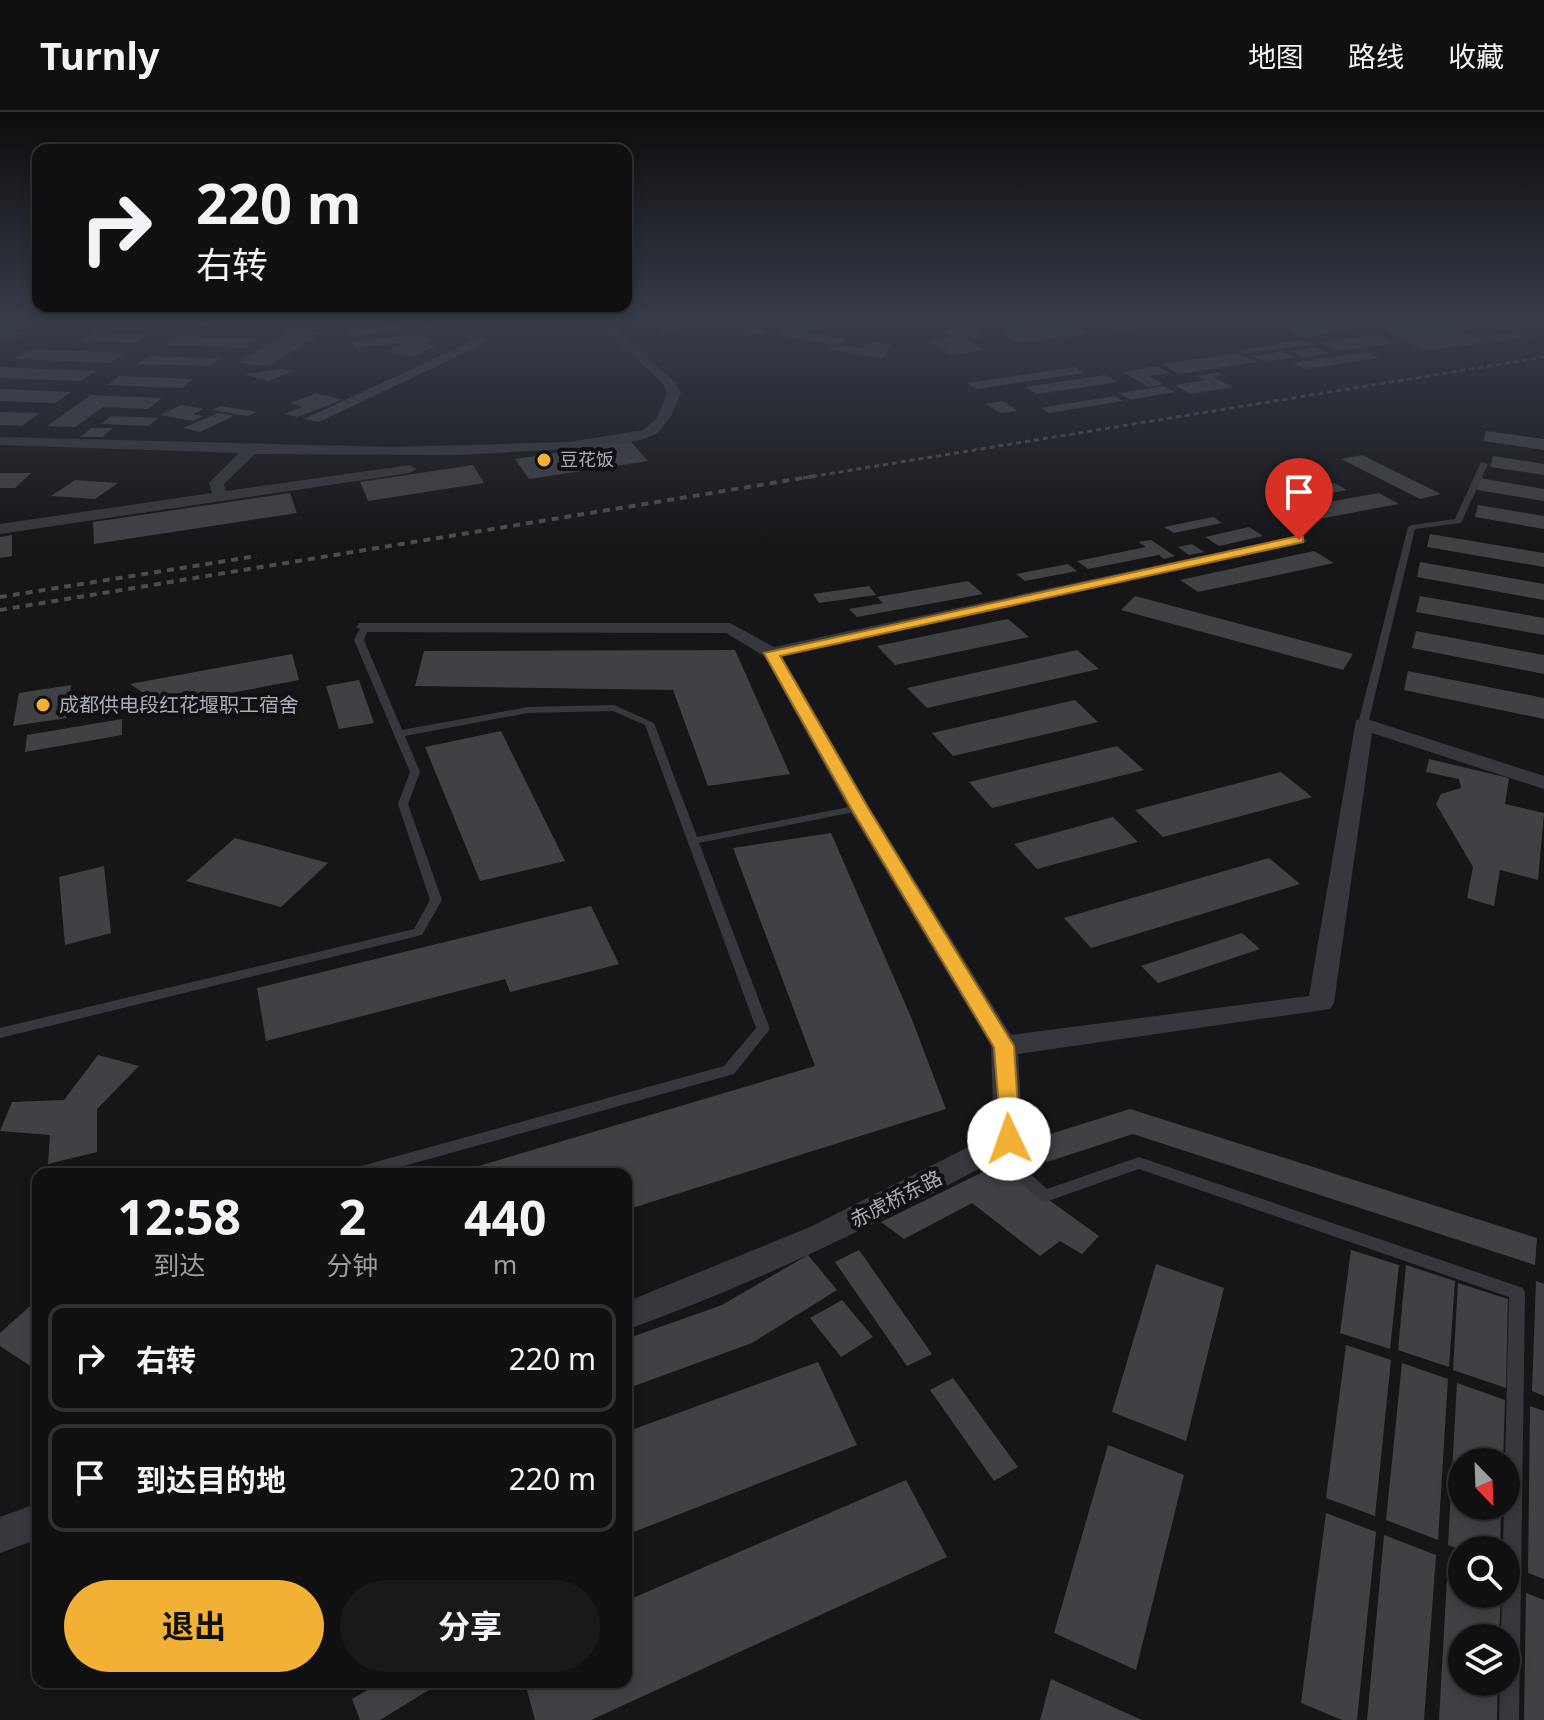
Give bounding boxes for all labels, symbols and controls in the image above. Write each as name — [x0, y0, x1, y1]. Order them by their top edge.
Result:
text: Turnly — [40, 29, 159, 81]
text: 地图 — [1248, 37, 1304, 75]
text: 路线 — [1348, 37, 1404, 75]
text: 收藏 — [1448, 37, 1504, 75]
text: 220 m — [196, 164, 361, 240]
icon: right — [64, 176, 168, 280]
text: 右转 — [196, 240, 268, 289]
place label: 豆花饭 — [560, 447, 614, 471]
marker: 豆花饭 — [535, 451, 553, 469]
pin — [1265, 458, 1333, 540]
icon: arrive — [1277, 470, 1321, 514]
place label: 成都供电段红花堰职工宿舍 — [59, 691, 299, 718]
marker: 成都供电段红花堰职工宿舍 — [34, 696, 52, 714]
position arrow — [967, 1097, 1051, 1181]
street label: 赤虎桥东路 — [845, 1164, 946, 1233]
text: 12:58 — [118, 1184, 241, 1249]
text: 2 — [339, 1184, 366, 1249]
text: 440 — [464, 1185, 546, 1250]
text: m — [493, 1246, 517, 1282]
text: 到达 — [153, 1247, 205, 1283]
text: 分钟 — [326, 1247, 378, 1283]
icon: right — [68, 1336, 112, 1380]
text: 220 m — [509, 1338, 596, 1379]
text: 右转 — [136, 1339, 196, 1380]
north arrow — [1448, 1448, 1520, 1520]
map controls — [1448, 1448, 1520, 1696]
icon: arrive — [68, 1456, 112, 1500]
text: 220 m — [509, 1458, 596, 1499]
text: 到达目的地 — [136, 1459, 286, 1500]
button: search — [1448, 1536, 1520, 1608]
button: 退出 — [64, 1580, 324, 1672]
button: 分享 — [340, 1580, 600, 1672]
button: layers — [1448, 1624, 1520, 1696]

